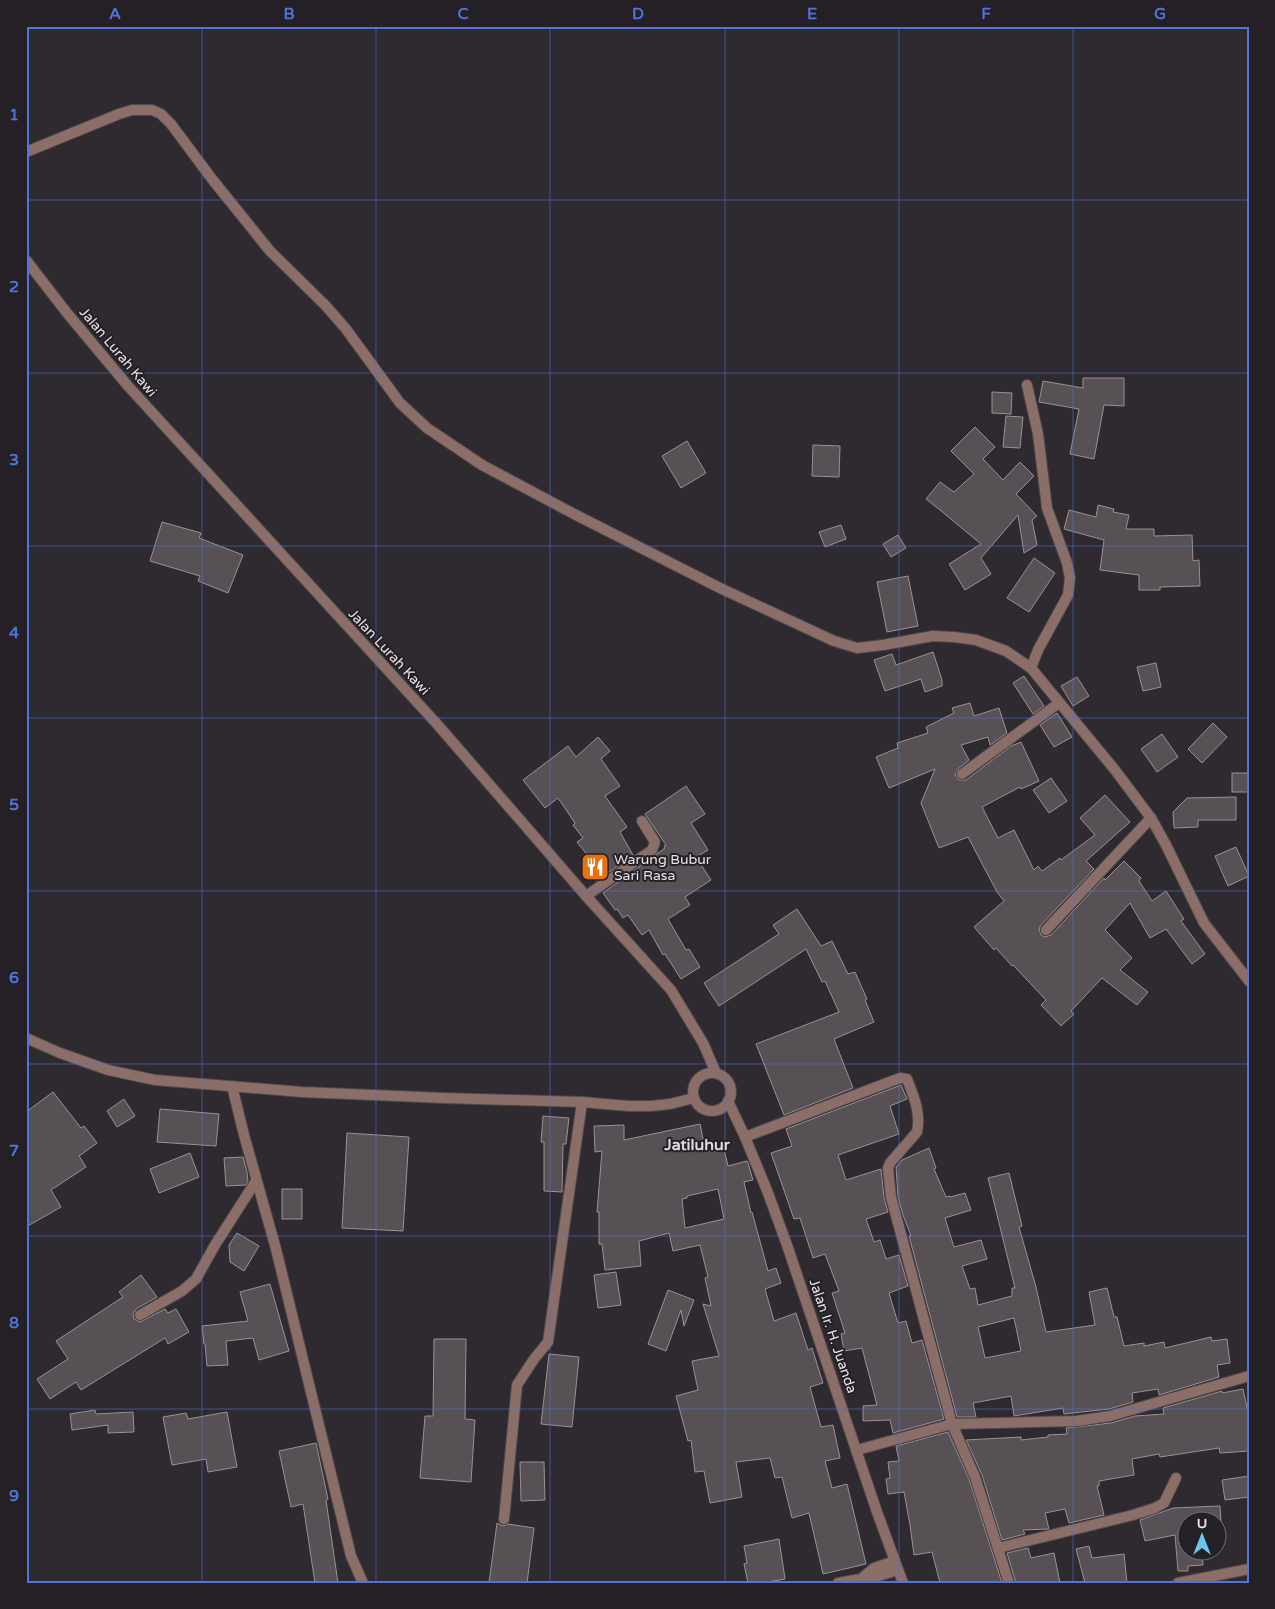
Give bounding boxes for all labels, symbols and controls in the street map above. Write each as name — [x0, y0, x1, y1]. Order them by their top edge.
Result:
text: A — [109, 4, 121, 24]
text: B — [283, 4, 295, 24]
text: C — [457, 4, 469, 24]
text: D — [632, 4, 644, 24]
text: E — [807, 4, 817, 24]
text: F — [981, 4, 991, 24]
text: G — [1154, 4, 1166, 24]
text: 1 — [9, 105, 19, 125]
text: 2 — [9, 277, 19, 297]
street label: Jalan Lurah Kawi — [76, 304, 160, 400]
text: 3 — [9, 450, 19, 470]
street label: Jalan Lurah Kawi — [345, 605, 433, 699]
text: 4 — [9, 623, 19, 643]
text: 5 — [9, 795, 19, 815]
place label: Warung Bubur Sari Rasa — [614, 851, 712, 884]
restaurant icon: Warung Bubur Sari Rasa — [580, 852, 610, 882]
text: 6 — [9, 968, 19, 988]
district label: Jatiluhur — [663, 1135, 731, 1155]
text: 7 — [9, 1141, 19, 1161]
street label: Jalan Ir. H. Juanda — [805, 1277, 861, 1395]
text: 8 — [9, 1313, 19, 1333]
text: 9 — [9, 1486, 19, 1506]
north arrow — [1178, 1512, 1228, 1562]
text: U — [1197, 1515, 1207, 1532]

